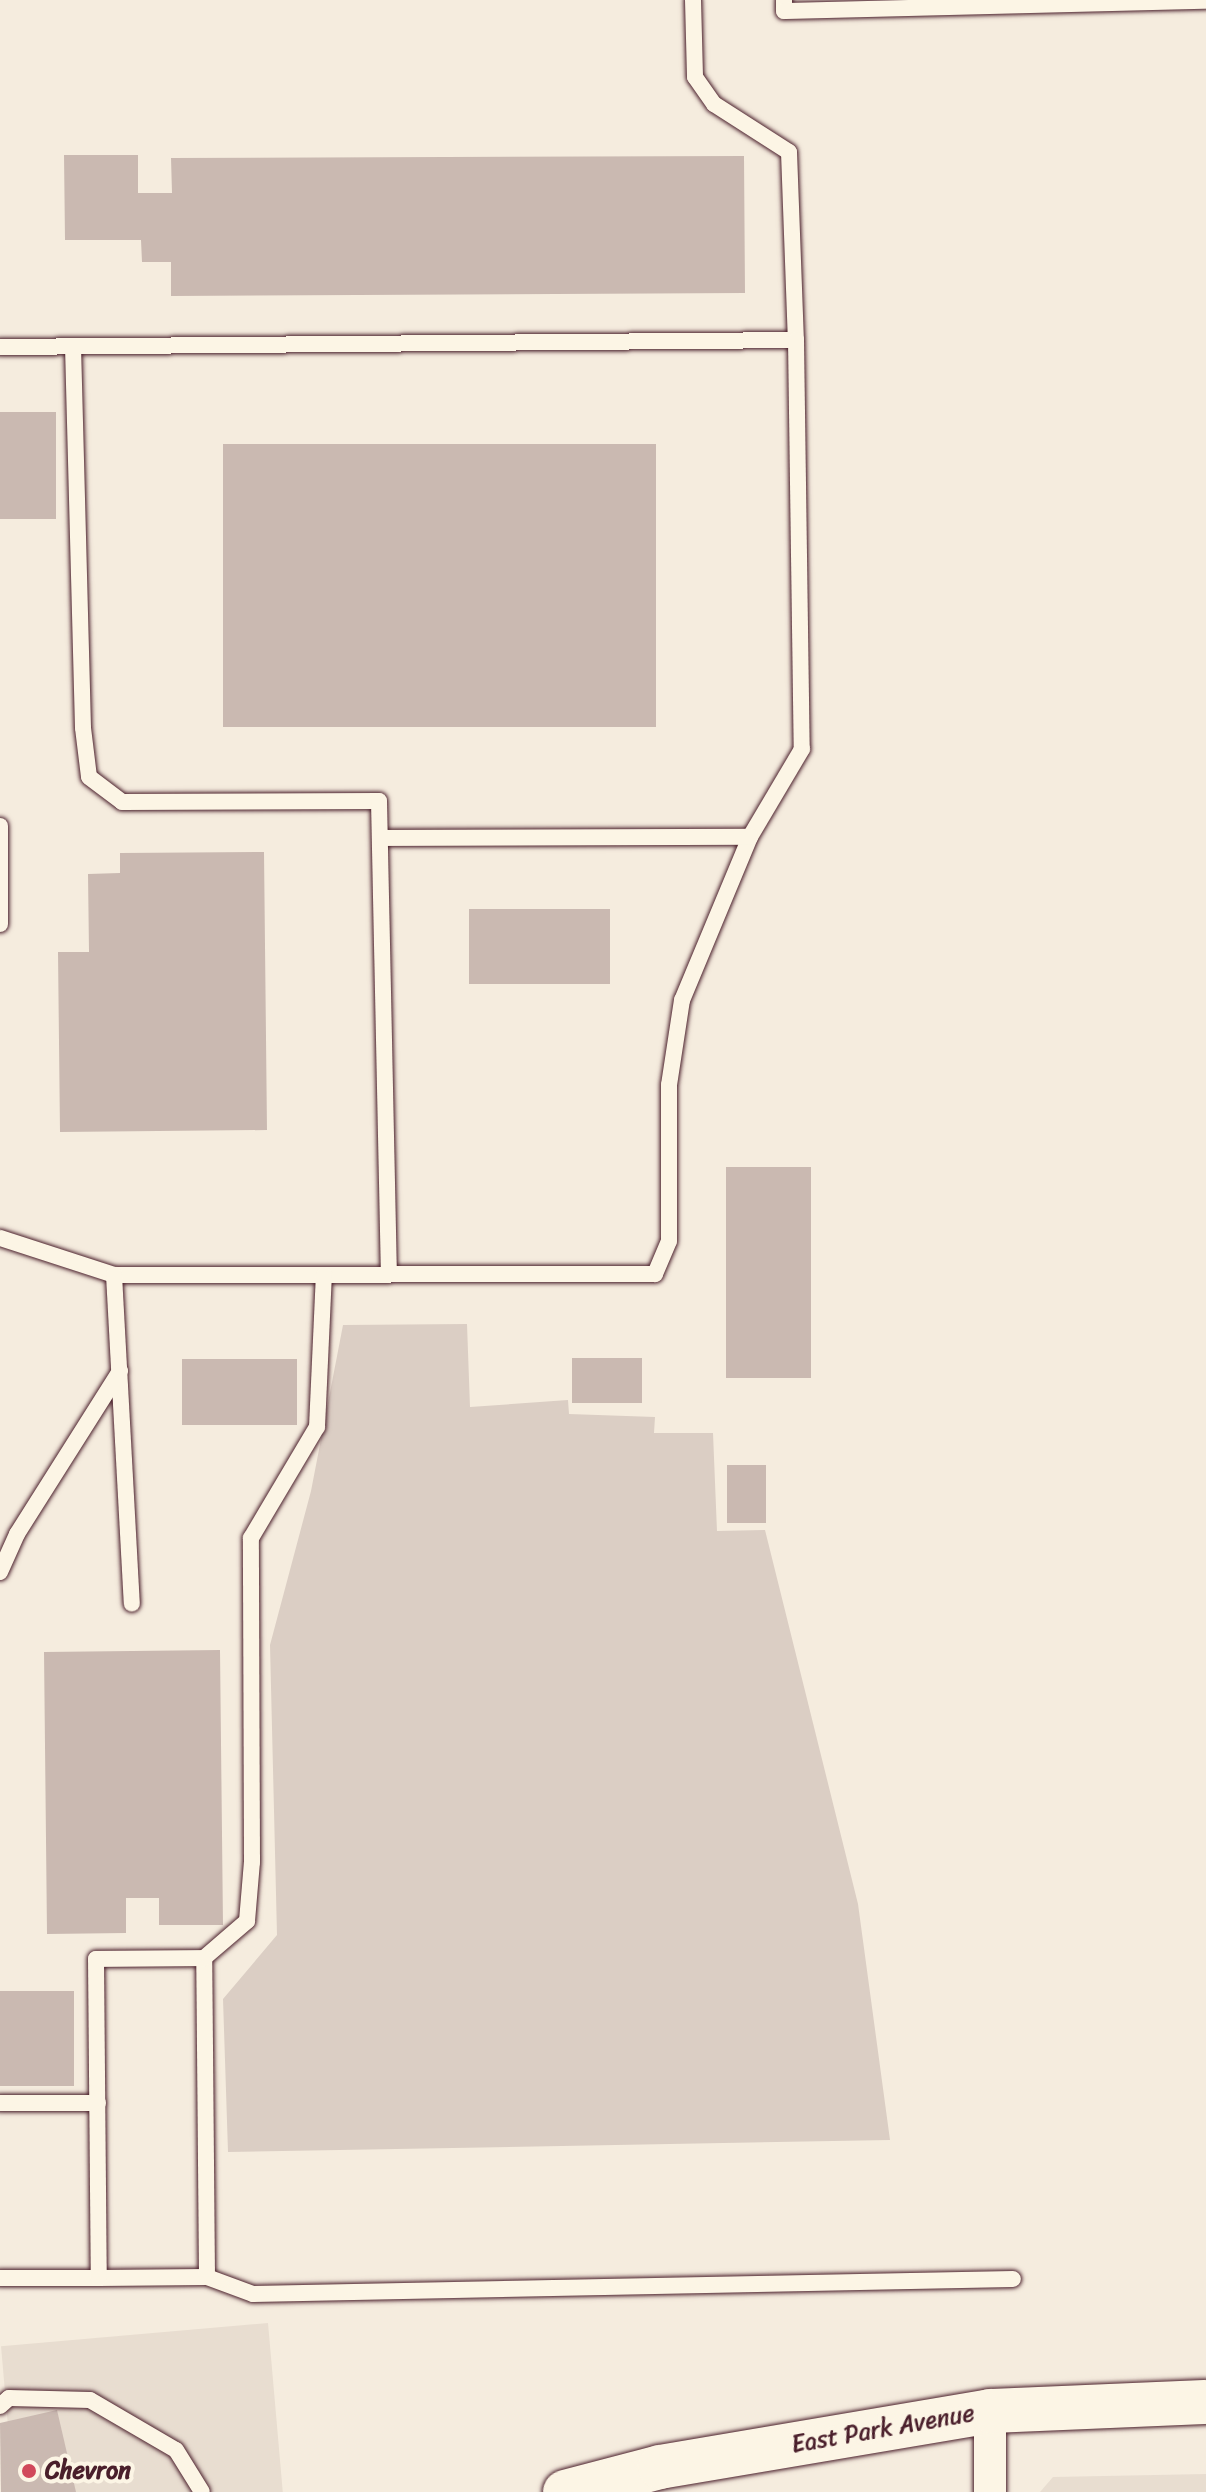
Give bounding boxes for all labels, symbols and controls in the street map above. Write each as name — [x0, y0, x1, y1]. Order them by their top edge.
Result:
street label: East Park Avenue — [789, 2399, 977, 2459]
place label: Chevron — [45, 2457, 131, 2485]
marker: Chevron — [20, 2462, 38, 2480]

